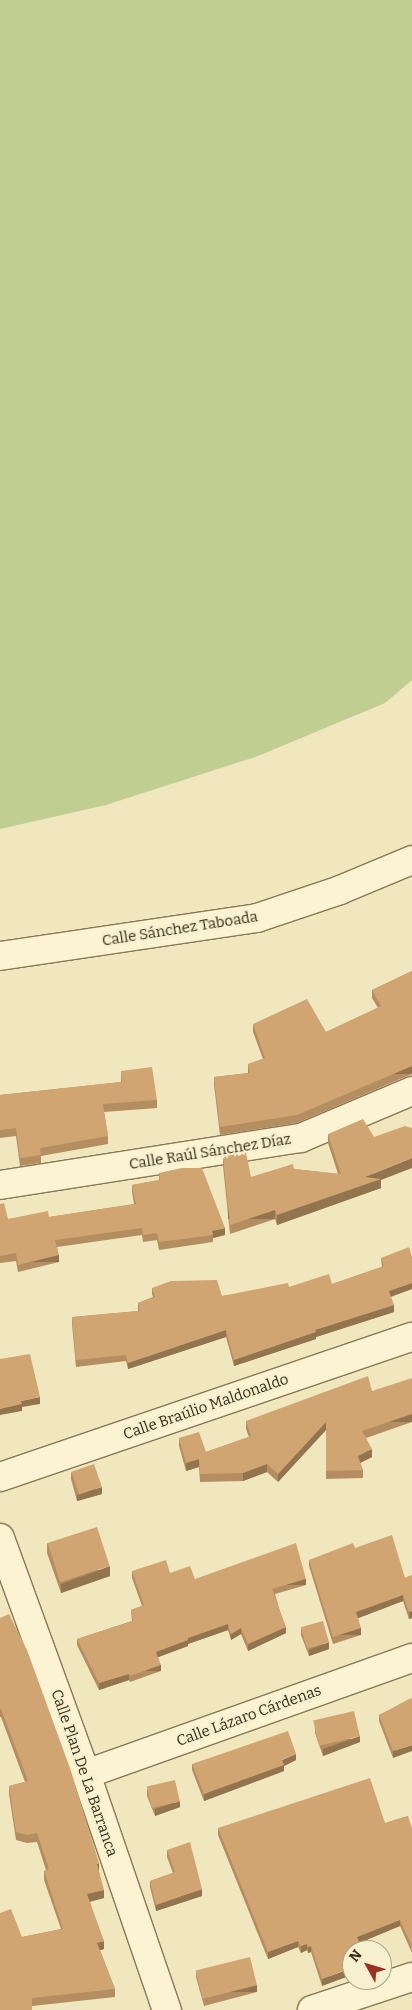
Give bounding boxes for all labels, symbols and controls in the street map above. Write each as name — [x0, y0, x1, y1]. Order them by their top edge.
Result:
street label: Calle Sánchez Taboada — [101, 908, 259, 950]
street label: Calle Raúl Sánchez Díaz — [128, 1130, 292, 1174]
street label: Calle Braúlio Maldonaldo — [121, 1370, 291, 1444]
street label: Calle Lázaro Cárdenas — [174, 1681, 324, 1751]
street label: Calle Plan De La Barranca — [47, 1687, 121, 1859]
north arrow — [342, 1940, 392, 1990]
text: N — [346, 1946, 366, 1965]

